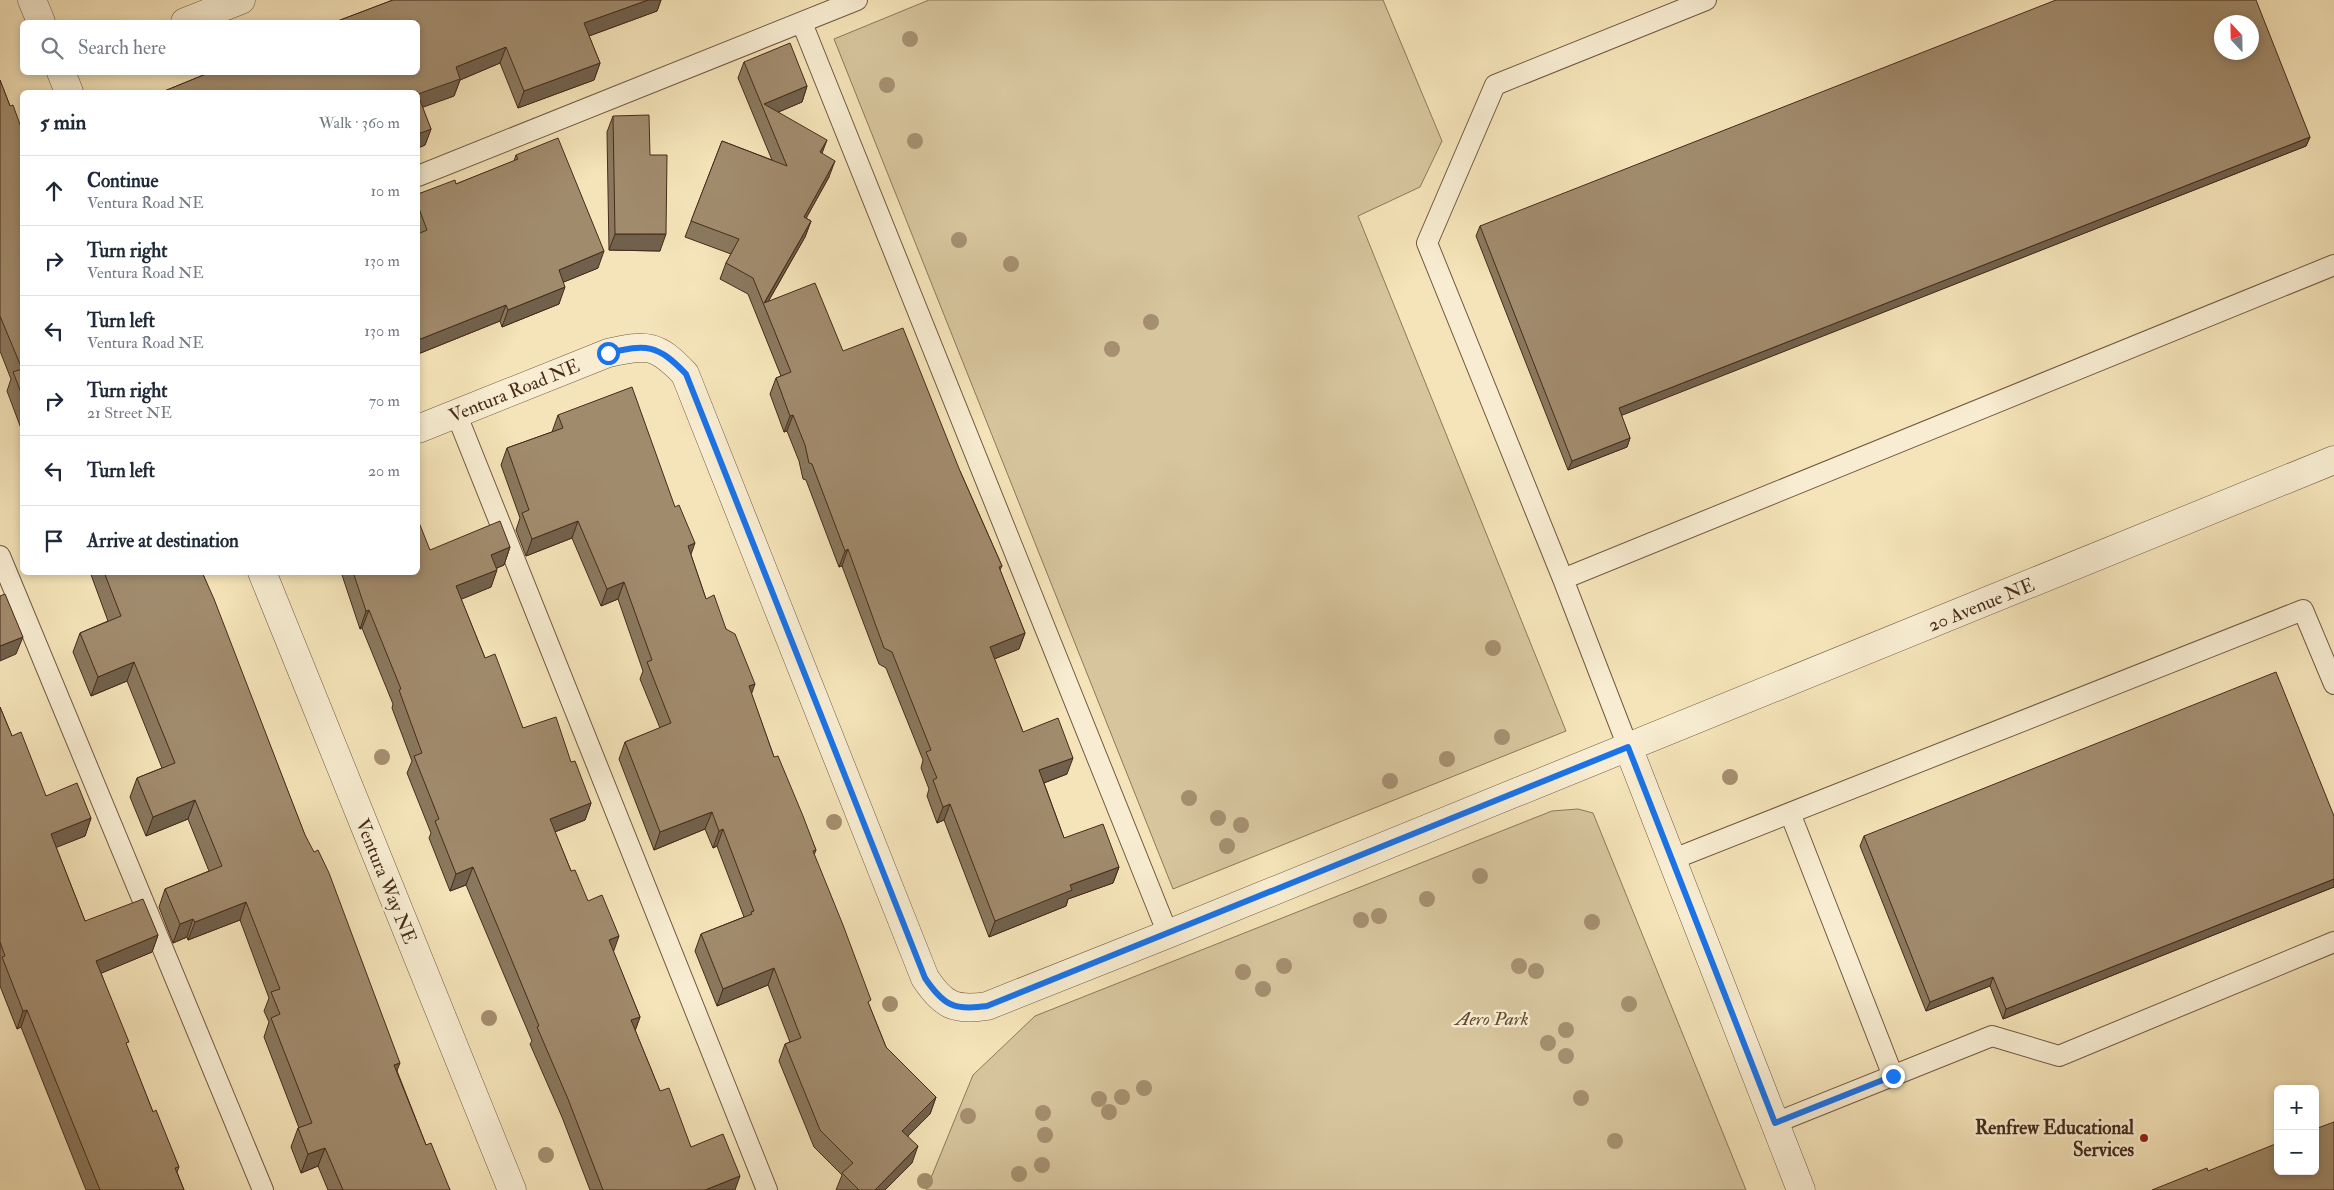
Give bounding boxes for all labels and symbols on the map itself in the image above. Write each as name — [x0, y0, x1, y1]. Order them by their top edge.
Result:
north arrow — [2214, 15, 2259, 60]
route start — [597, 342, 620, 365]
street label: Ventura Road NE — [446, 354, 584, 428]
street label: 20 Avenue NE — [1924, 573, 2039, 637]
street label: Ventura Way NE — [350, 815, 422, 948]
park label: Aero Park — [1453, 1007, 1529, 1031]
route end — [1882, 1065, 1905, 1088]
place label: Renfrew Educational Services — [1975, 1116, 2134, 1162]
marker: Renfrew Educational Services — [2138, 1132, 2150, 1144]

